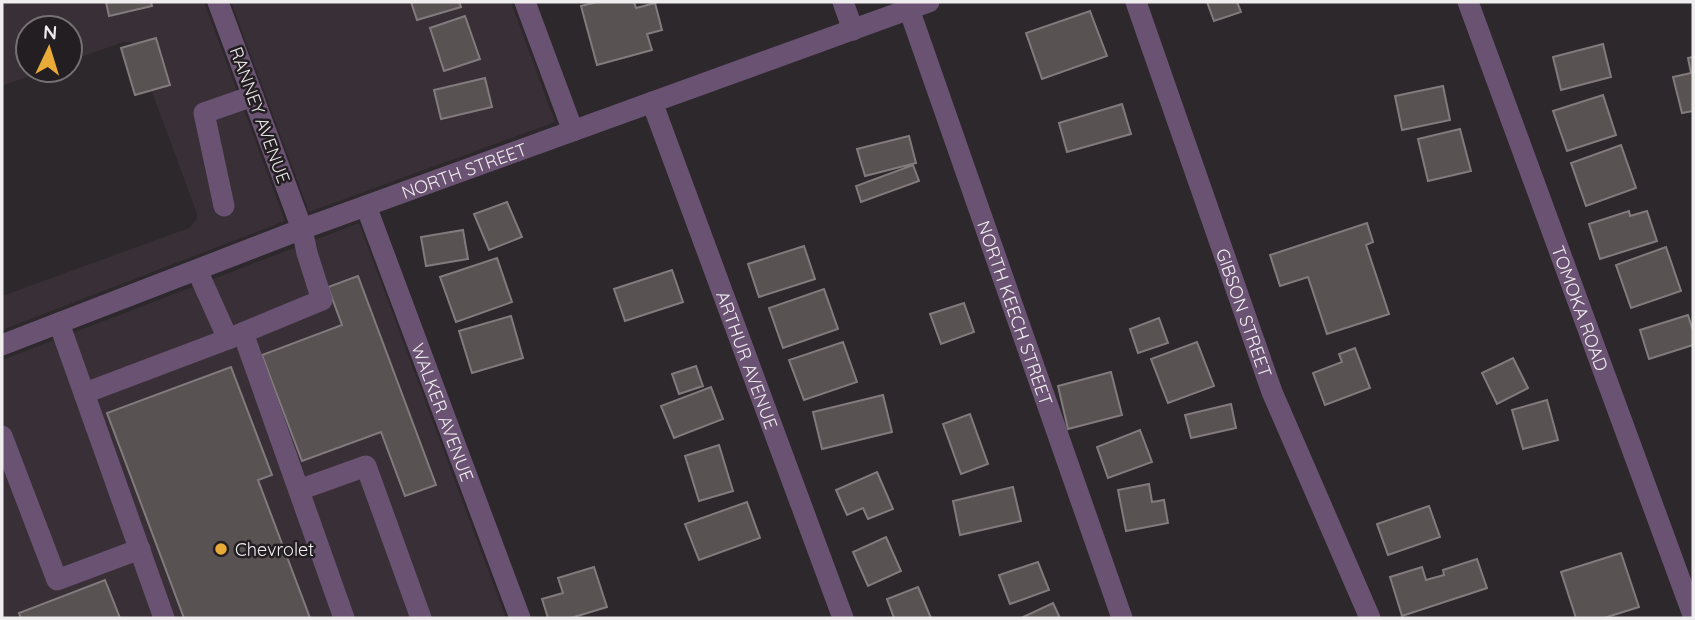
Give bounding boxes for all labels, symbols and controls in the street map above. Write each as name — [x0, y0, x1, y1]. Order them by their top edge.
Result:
north arrow — [14, 14, 84, 84]
text: N — [42, 20, 58, 44]
street label: RANNEY AVENUE — [225, 44, 295, 186]
street label: NORTH STREET — [398, 137, 530, 204]
street label: NORTH KEECH STREET — [972, 218, 1058, 408]
street label: TOMOKA ROAD — [1547, 242, 1614, 374]
street label: GIBSON STREET — [1211, 245, 1277, 380]
street label: ARTHUR AVENUE — [711, 288, 784, 432]
street label: WALKER AVENUE — [407, 340, 479, 484]
place label: Chevrolet — [235, 538, 314, 561]
marker: Chevrolet — [213, 541, 229, 557]

